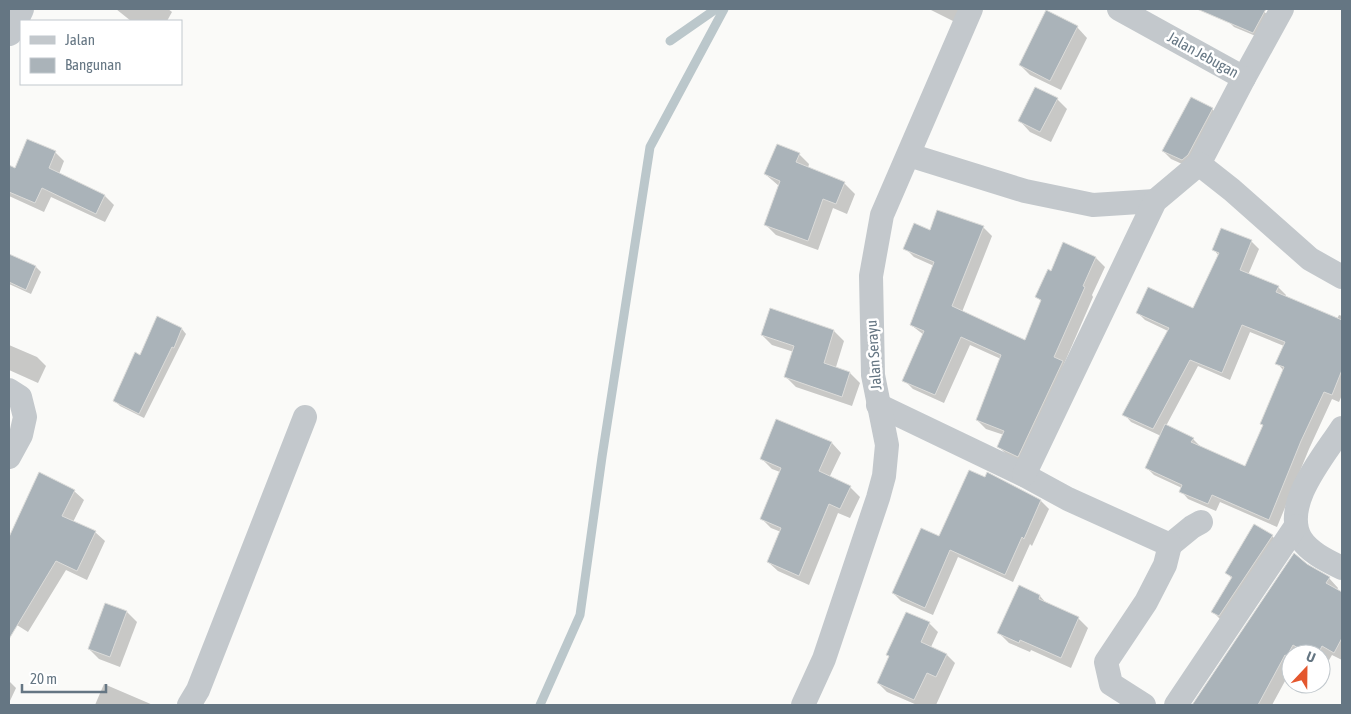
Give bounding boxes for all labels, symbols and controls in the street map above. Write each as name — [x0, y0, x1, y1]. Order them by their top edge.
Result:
legend — [20, 20, 182, 85]
street label: Jalan Jebugan — [1165, 28, 1242, 81]
text: Jalan — [65, 31, 95, 48]
text: Bangunan — [65, 56, 122, 73]
street label: Jalan Serayu — [863, 320, 884, 390]
north arrow — [1281, 644, 1331, 694]
text: U — [1304, 648, 1318, 666]
scale bar — [22, 662, 106, 694]
text: 20 m — [30, 670, 57, 687]

